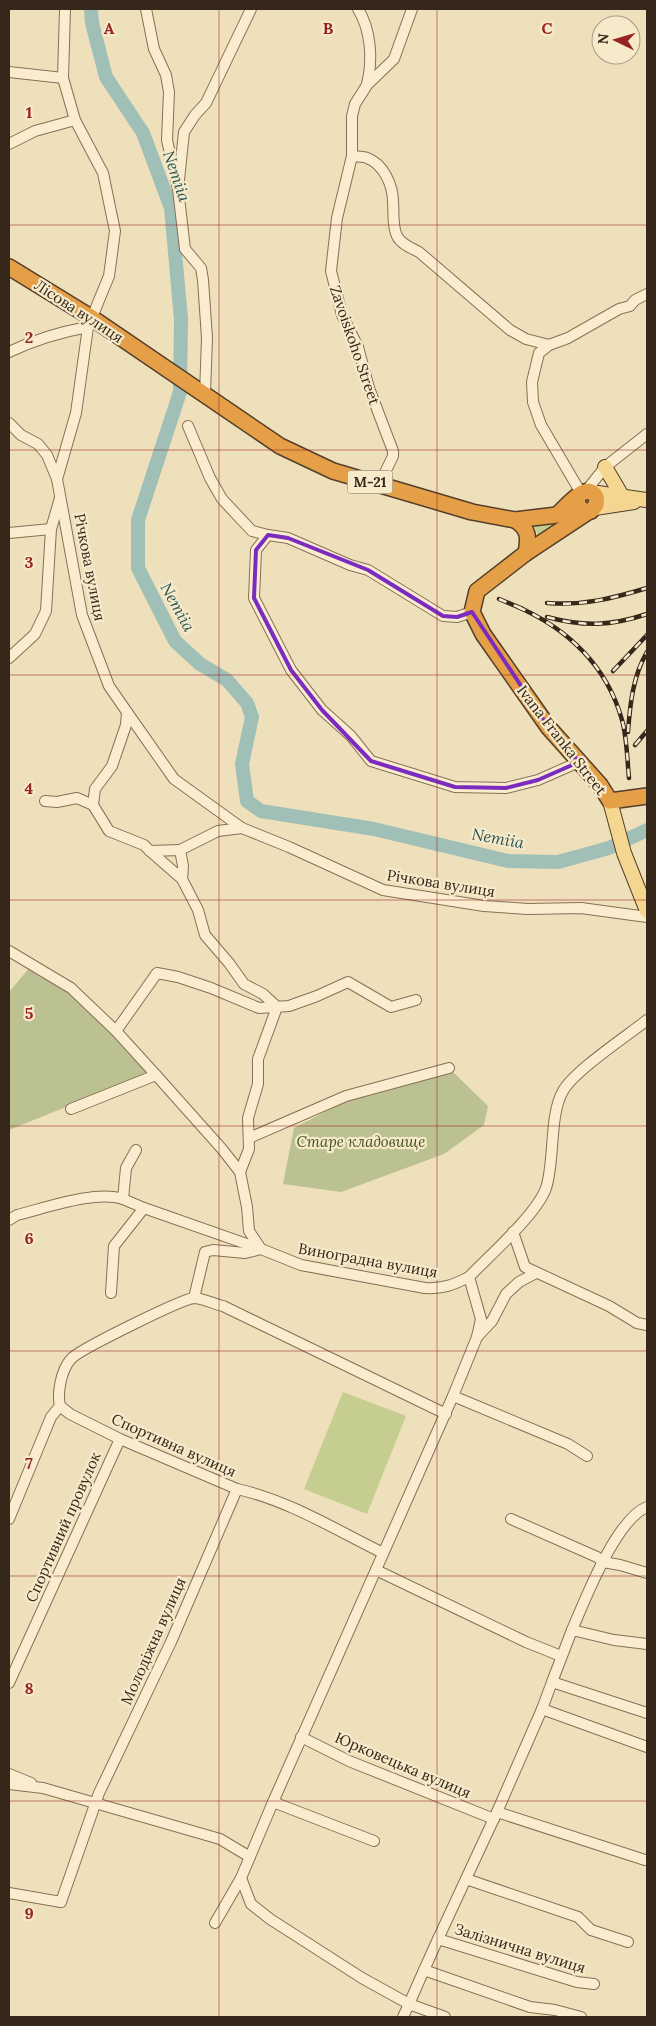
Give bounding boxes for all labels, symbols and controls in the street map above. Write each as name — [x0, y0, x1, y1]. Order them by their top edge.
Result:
north arrow — [591, 15, 641, 65]
text: A — [104, 18, 115, 38]
text: B — [323, 18, 334, 38]
text: C — [541, 18, 553, 38]
text: N — [594, 33, 613, 45]
text: 1 — [26, 102, 32, 122]
water label: Nemiia — [159, 148, 195, 204]
street label: Лісова вулиця — [31, 275, 127, 347]
street label: Zavoiskoho Street — [326, 283, 384, 407]
text: 2 — [25, 327, 33, 347]
road number: М-21 — [348, 471, 392, 494]
street label: Річкова вулиця — [70, 512, 110, 622]
text: 3 — [25, 552, 34, 572]
water label: Nemiia — [156, 579, 200, 635]
street label: Ivana Franka Street — [513, 681, 611, 799]
text: 4 — [25, 778, 34, 798]
water label: Nemiia — [470, 824, 526, 852]
street label: Річкова вулиця — [386, 865, 496, 901]
text: 5 — [25, 1003, 34, 1023]
park label: Старе кладовище — [297, 1132, 425, 1151]
text: 6 — [24, 1228, 34, 1248]
street label: Виноградна вулиця — [297, 1238, 439, 1282]
street label: Спортивна вулиця — [109, 1409, 239, 1481]
street label: Спортивний провулок — [21, 1449, 105, 1605]
text: 7 — [25, 1453, 33, 1473]
street label: Молодіжна вулиця — [116, 1574, 190, 1708]
text: 8 — [24, 1678, 34, 1698]
street label: Юрковецька вулиця — [332, 1728, 474, 1802]
text: 9 — [24, 1903, 34, 1923]
street label: Залізнична вулиця — [452, 1919, 588, 1977]

